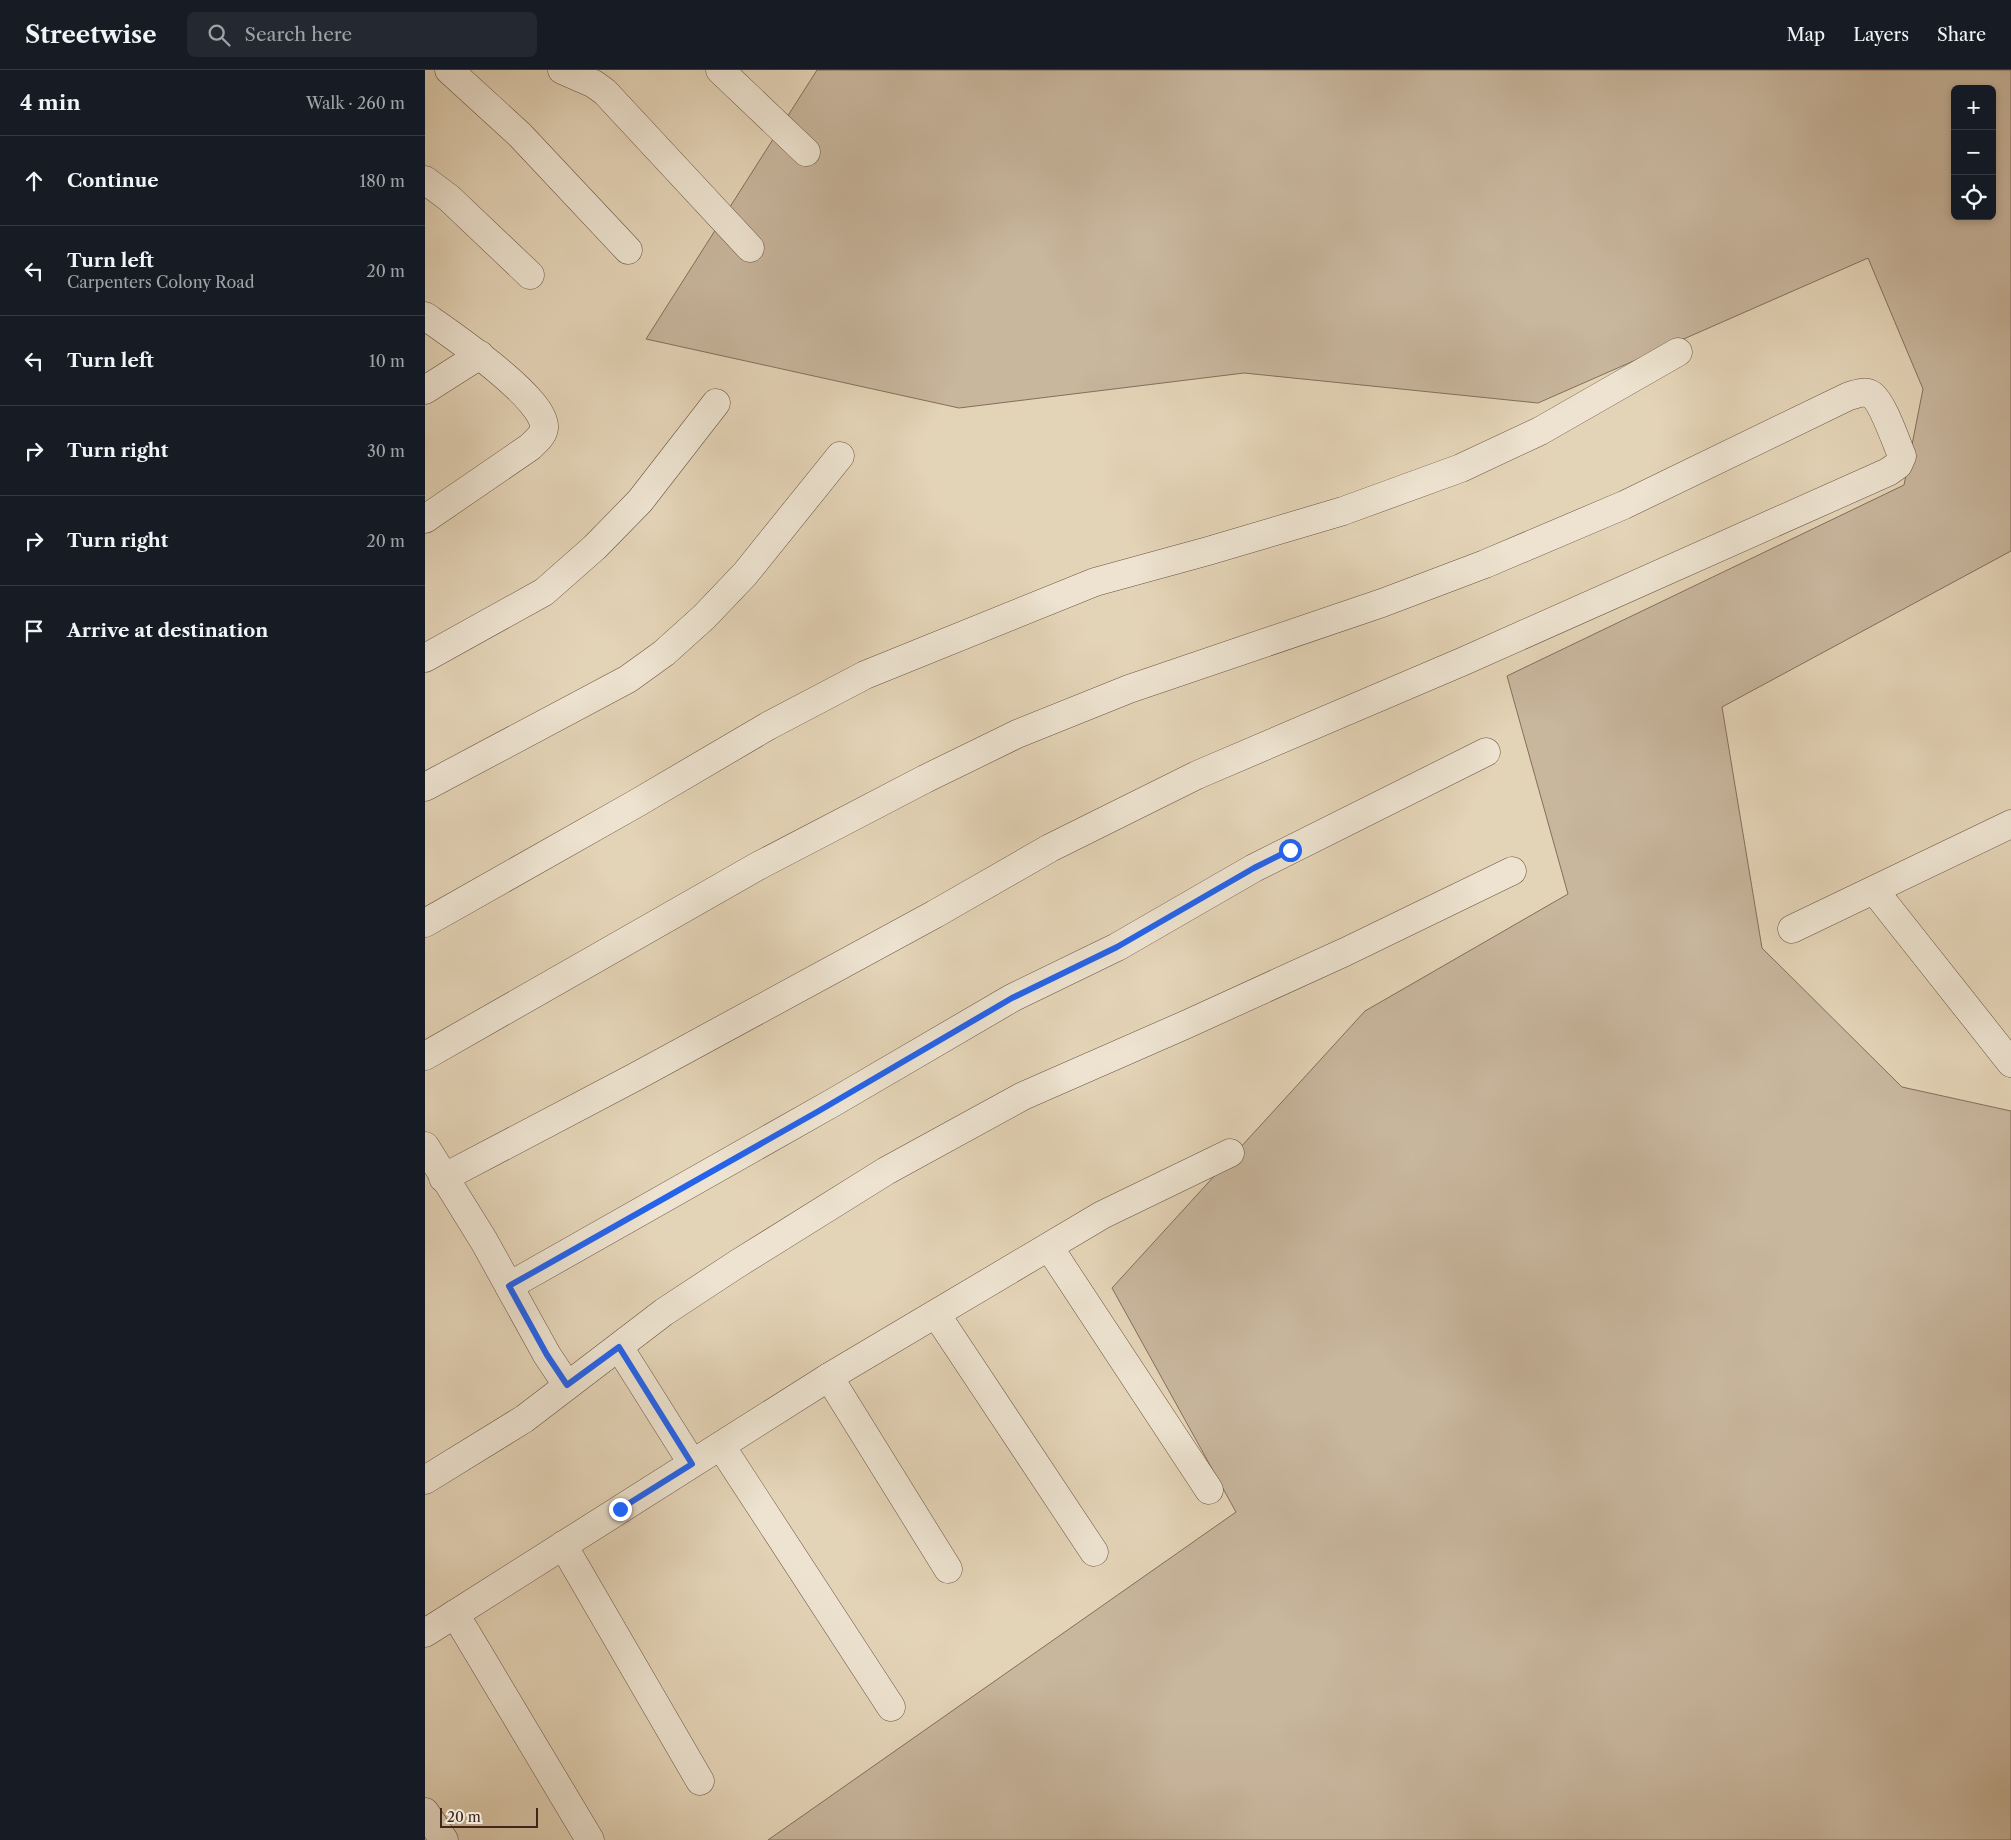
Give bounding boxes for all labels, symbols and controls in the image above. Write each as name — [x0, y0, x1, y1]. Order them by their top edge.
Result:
search box — [187, 12, 537, 57]
text: Streetwise — [25, 20, 157, 49]
icon: search — [205, 21, 233, 49]
text: Search here — [245, 23, 352, 46]
text: Map — [1787, 24, 1825, 46]
text: Layers — [1853, 24, 1909, 46]
text: Share — [1937, 24, 1986, 46]
map controls — [1951, 85, 1996, 220]
button: + — [1951, 85, 1996, 130]
text: 4 min — [20, 90, 81, 115]
text: Walk · 260 m — [306, 93, 405, 113]
button: − — [1951, 130, 1996, 175]
icon: ahead — [20, 167, 48, 195]
text: Continue — [67, 169, 159, 192]
text: 180 m — [359, 171, 405, 191]
button: locate — [1951, 175, 1996, 220]
text: Turn left — [67, 249, 154, 272]
icon: left — [20, 257, 48, 285]
text: 20 m — [366, 261, 405, 281]
text: Carpenters Colony Road — [67, 272, 255, 292]
icon: left — [20, 347, 48, 375]
text: Turn left — [67, 349, 154, 372]
text: 10 m — [369, 351, 405, 371]
icon: right — [20, 437, 48, 465]
text: Turn right — [67, 439, 168, 462]
text: 30 m — [367, 441, 405, 461]
icon: right — [20, 527, 48, 555]
text: Turn right — [67, 529, 168, 552]
text: 20 m — [366, 531, 405, 551]
icon: arrive — [20, 617, 48, 645]
text: Arrive at destination — [67, 619, 268, 642]
route start — [1279, 839, 1302, 862]
route end — [609, 1498, 632, 1521]
scale bar — [440, 1805, 537, 1828]
text: 20 m — [447, 1808, 481, 1826]

